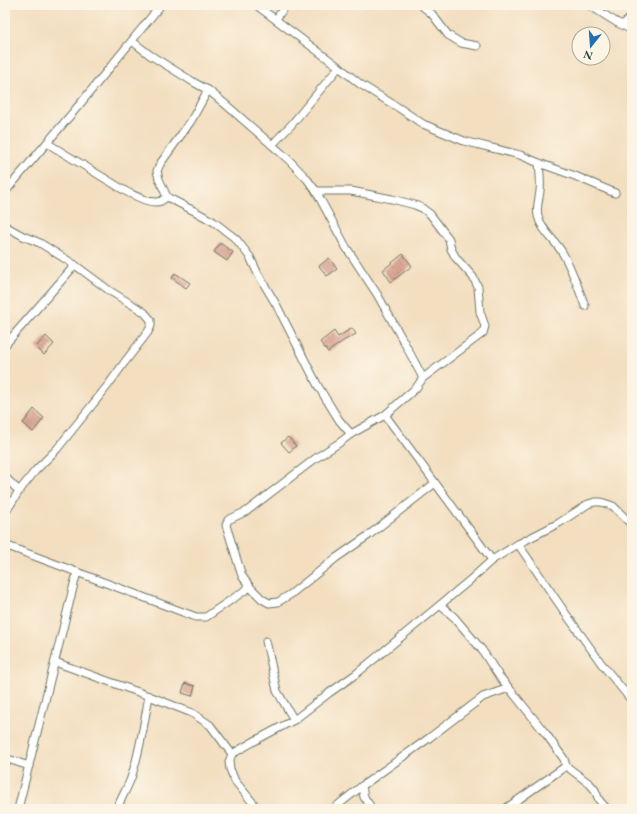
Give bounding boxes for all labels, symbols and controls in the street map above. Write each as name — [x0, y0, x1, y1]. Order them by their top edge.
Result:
north arrow — [571, 26, 611, 66]
text: N — [582, 48, 594, 64]

